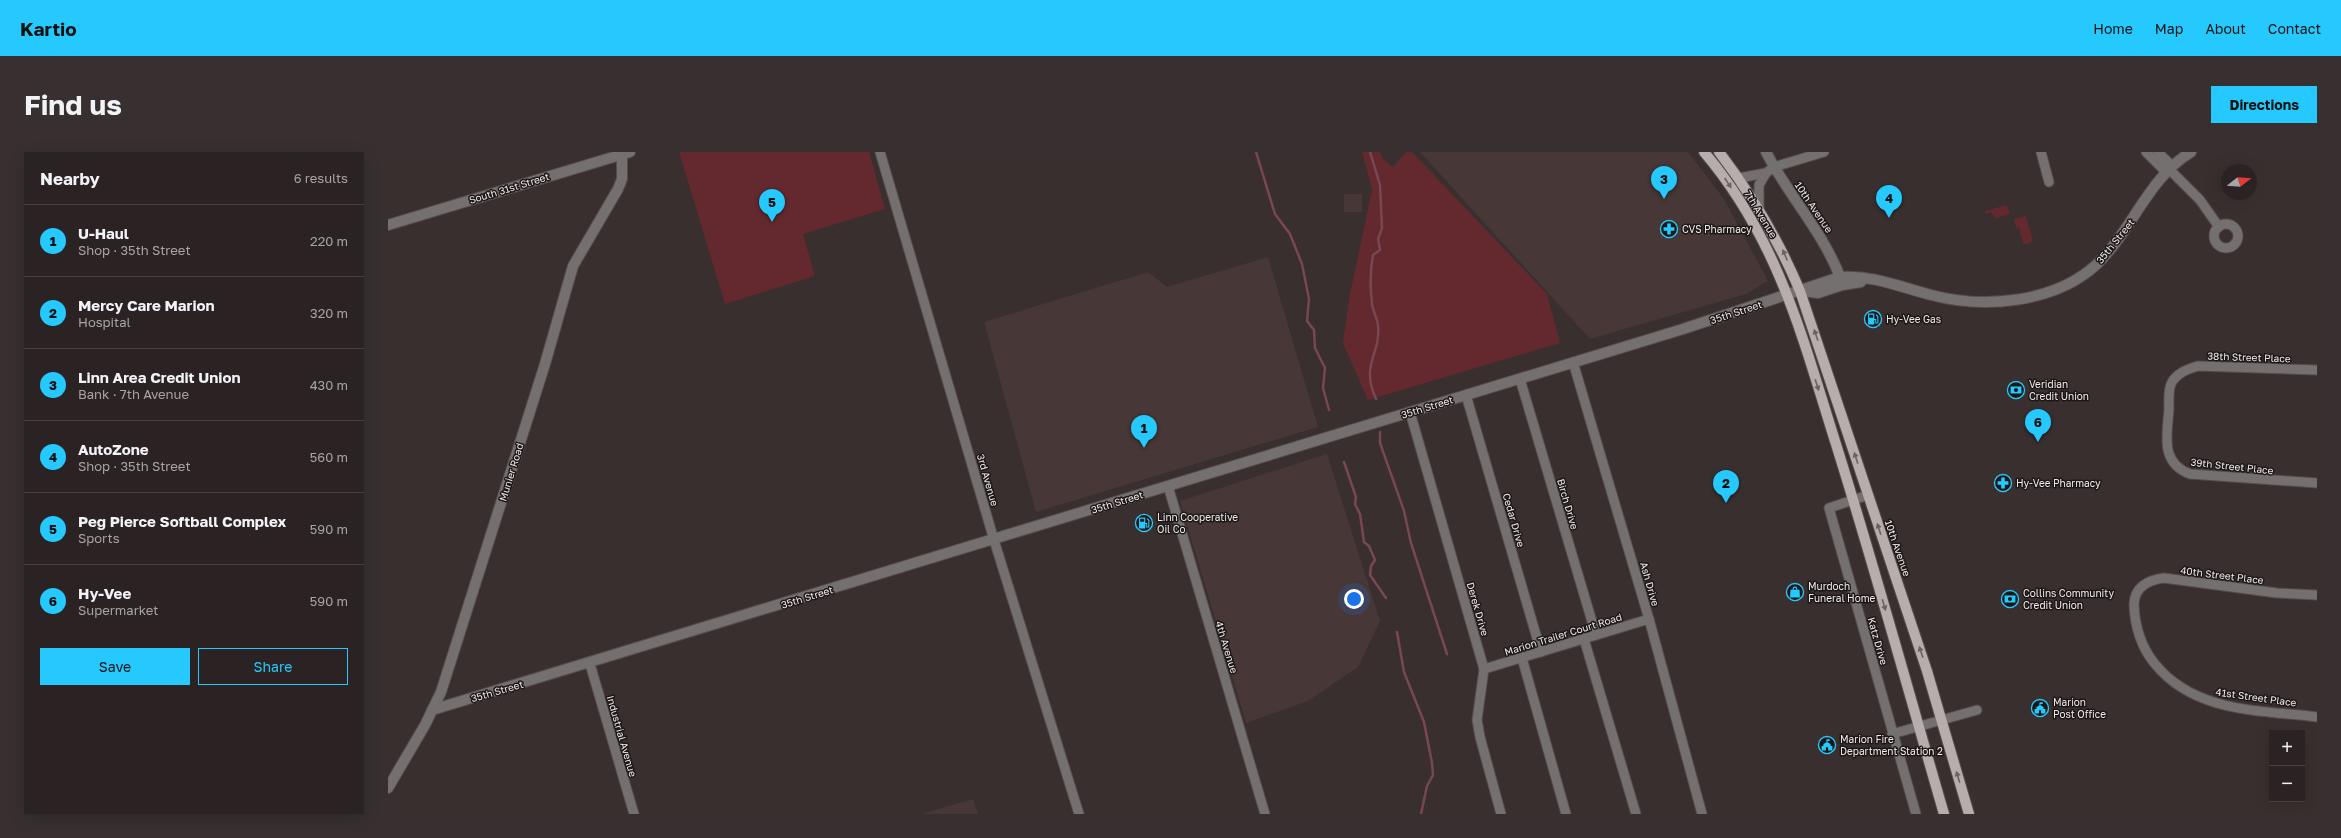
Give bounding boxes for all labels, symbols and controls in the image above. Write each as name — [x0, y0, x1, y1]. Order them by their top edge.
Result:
text: Kartio — [20, 17, 77, 40]
text: Home — [2093, 20, 2133, 37]
text: Map — [2155, 20, 2183, 37]
text: About — [2205, 20, 2246, 37]
text: Contact — [2268, 20, 2321, 37]
button: Directions — [2211, 86, 2317, 123]
text: Find us — [24, 88, 122, 121]
north arrow — [2221, 164, 2257, 200]
pin: 3 — [1651, 166, 1677, 199]
text: Nearby — [40, 168, 100, 189]
text: 6 results — [294, 170, 348, 186]
street label: South 31st Street — [467, 170, 551, 206]
one-way arrow — [1724, 177, 1732, 188]
street label: 10th Avenue — [1793, 179, 1836, 235]
pin: 4 — [1876, 185, 1902, 218]
street label: 7th Avenue — [1742, 188, 1780, 240]
pin: 5 — [759, 189, 785, 222]
street label: 35th Street — [2093, 216, 2137, 266]
pharmacy icon: CVS Pharmacy — [1659, 219, 1679, 239]
place label: CVS Pharmacy — [1682, 223, 1752, 235]
text: U-Haul — [78, 224, 129, 242]
text: 1 — [50, 233, 56, 249]
text: 220 m — [310, 233, 348, 249]
text: Shop · 35th Street — [78, 242, 191, 258]
one-way arrow — [1782, 249, 1788, 260]
text: Mercy Care Marion — [78, 296, 215, 314]
street label: 35th Street — [1709, 298, 1763, 326]
text: 2 — [49, 305, 57, 321]
text: 320 m — [310, 305, 348, 321]
fuel station icon: Hy-Vee Gas — [1863, 309, 1883, 329]
place label: Hy-Vee Gas — [1886, 313, 1941, 325]
text: Hospital — [78, 314, 131, 330]
one-way arrow — [1813, 328, 1819, 340]
street label: 38th Street Place — [2207, 350, 2291, 364]
text: Linn Area Credit Union — [78, 368, 241, 386]
text: 3 — [49, 377, 57, 393]
text: 430 m — [310, 377, 348, 393]
place label: Veridian Credit Union — [2029, 378, 2089, 402]
one-way arrow — [1815, 380, 1821, 392]
bank icon: Veridian Credit Union — [2006, 380, 2026, 400]
text: Bank · 7th Avenue — [78, 386, 189, 402]
street label: 35th Street — [1399, 393, 1455, 421]
pin: 6 — [2025, 409, 2051, 442]
pin: 1 — [1131, 415, 1157, 448]
text: AutoZone — [78, 440, 149, 458]
street label: Munier Road — [496, 441, 526, 503]
text: 4 — [49, 449, 57, 465]
text: 560 m — [310, 449, 348, 465]
one-way arrow — [1853, 452, 1859, 464]
street label: 3rd Avenue — [975, 453, 1001, 508]
street label: 39th Street Place — [2190, 456, 2274, 476]
text: Shop · 35th Street — [78, 458, 191, 474]
pin: 2 — [1713, 470, 1739, 503]
pharmacy icon: Hy-Vee Pharmacy — [1993, 473, 2013, 493]
street label: Birch Drive — [1555, 477, 1581, 531]
place label: Hy-Vee Pharmacy — [2016, 477, 2101, 489]
street label: 35th Street — [1089, 488, 1145, 516]
street label: Cedar Drive — [1501, 492, 1527, 549]
place label: Linn Cooperative Oil Co — [1157, 511, 1238, 535]
text: Peg Pierce Softball Complex — [78, 512, 286, 530]
fuel station icon: Linn Cooperative Oil Co — [1134, 513, 1154, 533]
street label: 10th Avenue — [1883, 518, 1913, 578]
text: 5 — [49, 521, 57, 537]
text: 590 m — [310, 521, 348, 537]
one-way arrow — [1876, 523, 1882, 535]
text: Sports — [78, 530, 120, 546]
street label: Ash Drive — [1638, 561, 1662, 608]
street label: 40th Street Place — [2180, 564, 2264, 586]
place label: Murdoch Funeral Home — [1808, 580, 1876, 604]
street label: Derek Drive — [1465, 581, 1491, 637]
shop icon: Murdoch Funeral Home — [1785, 582, 1805, 602]
street label: 35th Street — [779, 583, 835, 611]
text: Hy-Vee — [78, 584, 131, 602]
place label: Collins Community Credit Union — [2023, 587, 2114, 611]
your location — [1344, 589, 1364, 609]
bank icon: Collins Community Credit Union — [2000, 589, 2020, 609]
text: 6 — [49, 593, 57, 609]
text: 590 m — [310, 593, 348, 609]
one-way arrow — [1881, 599, 1887, 611]
text: Supermarket — [78, 602, 159, 618]
street label: Marion Trailer Court Road — [1503, 610, 1623, 658]
street label: Katz Drive — [1865, 616, 1891, 666]
street label: 4th Avenue — [1213, 619, 1241, 675]
one-way arrow — [1917, 646, 1923, 658]
button: Save — [40, 648, 190, 685]
button: Share — [198, 648, 348, 685]
street label: 35th Street — [469, 678, 525, 704]
street label: 41st Street Place — [2215, 685, 2297, 709]
street label: Industrial Avenue — [605, 694, 639, 778]
place label: Marion Post Office — [2053, 696, 2106, 720]
public building icon: Marion Post Office — [2030, 698, 2050, 718]
map controls — [2269, 730, 2305, 802]
button: + — [2269, 730, 2305, 766]
place label: Marion Fire Department Station 2 — [1840, 733, 1943, 757]
public building icon: Marion Fire Department Station 2 — [1817, 735, 1837, 755]
button: − — [2269, 766, 2305, 802]
one-way arrow — [1955, 770, 1961, 782]

